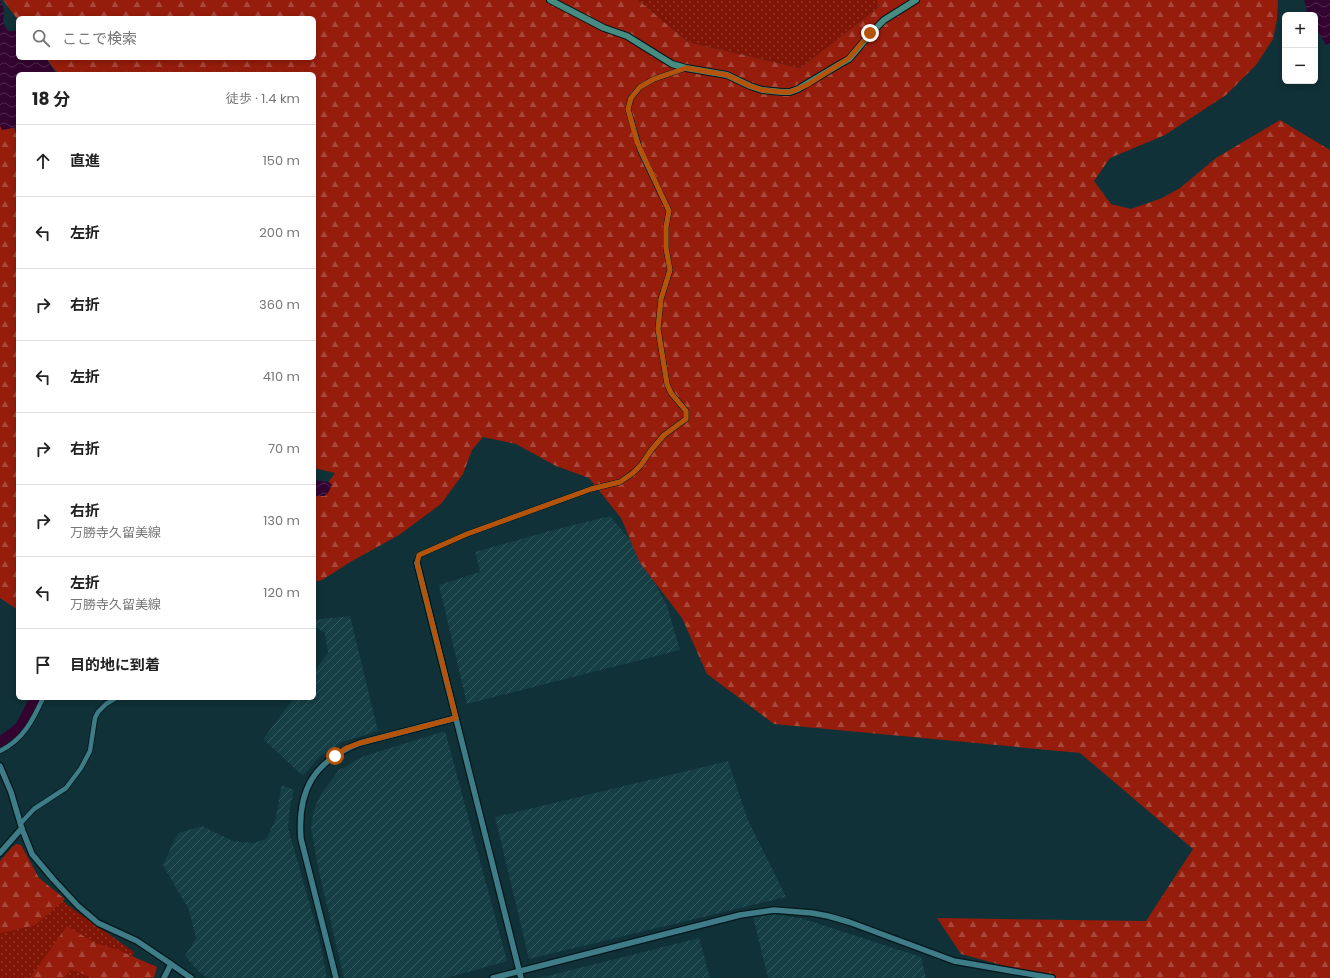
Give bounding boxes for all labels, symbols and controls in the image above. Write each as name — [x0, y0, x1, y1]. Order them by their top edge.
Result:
map controls — [1282, 12, 1318, 84]
button: + — [1282, 12, 1318, 48]
search box — [16, 16, 316, 60]
route end — [861, 24, 879, 42]
icon: search — [30, 27, 52, 49]
text: ここで検索 — [62, 28, 137, 49]
button: − — [1282, 48, 1318, 84]
text: 18 分 — [32, 87, 70, 111]
text: 徒歩 · 1.4 km — [226, 89, 300, 108]
icon: ahead — [32, 150, 54, 172]
text: 直進 — [70, 150, 100, 171]
text: 150 m — [263, 151, 300, 170]
icon: left — [32, 222, 54, 244]
text: 左折 — [70, 222, 100, 243]
text: 200 m — [259, 223, 300, 242]
icon: right — [32, 294, 54, 316]
text: 右折 — [70, 294, 100, 315]
text: 360 m — [259, 295, 300, 314]
icon: left — [32, 366, 54, 388]
text: 左折 — [70, 366, 100, 387]
text: 410 m — [263, 367, 300, 386]
icon: right — [32, 438, 54, 460]
text: 右折 — [70, 438, 100, 459]
text: 70 m — [268, 439, 300, 458]
text: 右折 — [70, 500, 100, 521]
icon: right — [32, 510, 54, 532]
text: 130 m — [263, 511, 300, 530]
text: 万勝寺久留美線 — [70, 523, 161, 542]
text: 左折 — [70, 572, 100, 593]
icon: left — [32, 582, 54, 604]
text: 120 m — [263, 583, 300, 602]
text: 万勝寺久留美線 — [70, 595, 161, 614]
icon: arrive — [32, 654, 54, 676]
text: 目的地に到着 — [70, 654, 160, 675]
route start — [326, 747, 344, 765]

